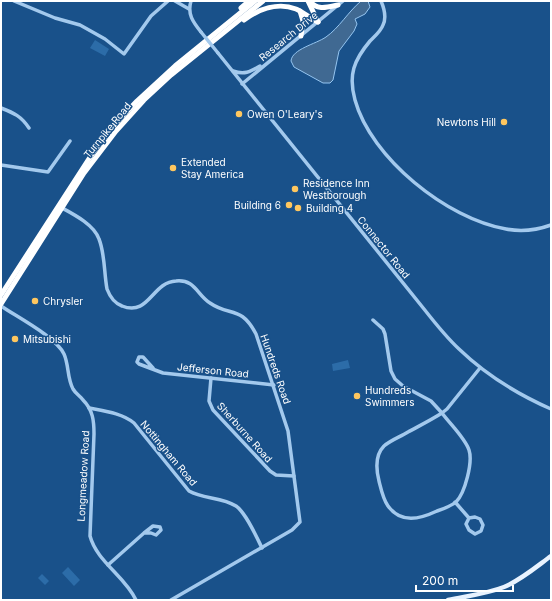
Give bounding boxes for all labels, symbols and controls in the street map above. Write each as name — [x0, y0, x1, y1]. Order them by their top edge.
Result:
street label: Research Drive — [256, 9, 320, 63]
street label: Turnpike Road — [81, 100, 133, 160]
place label: Owen O'Leary's — [247, 108, 323, 120]
marker: Owen O'Leary's — [234, 109, 244, 119]
place label: Newtons Hill — [437, 116, 496, 128]
marker: Newtons Hill — [499, 117, 509, 127]
place label: Extended Stay America — [181, 156, 244, 180]
marker: Extended Stay America — [168, 163, 178, 173]
place label: Residence Inn Westborough — [303, 177, 370, 201]
marker: Residence Inn Westborough — [290, 184, 300, 194]
place label: Building 6 — [234, 199, 281, 211]
marker: Building 6 — [284, 200, 294, 210]
place label: Building 4 — [306, 202, 353, 214]
marker: Building 4 — [293, 203, 303, 213]
street label: Connector Road — [355, 213, 413, 281]
place label: Chrysler — [43, 295, 83, 307]
marker: Chrysler — [30, 296, 40, 306]
street label: Hundreds Road — [258, 332, 294, 406]
place label: Mitsubishi — [23, 333, 71, 345]
marker: Mitsubishi — [10, 334, 20, 344]
street label: Jefferson Road — [177, 360, 249, 380]
place label: Hundreds Swimmers — [365, 384, 414, 408]
marker: Hundreds Swimmers — [352, 391, 362, 401]
street label: Sherburne Road — [215, 399, 275, 465]
street label: Nottingham Road — [138, 418, 200, 488]
street label: Longmeadow Road — [75, 430, 91, 522]
scale bar — [416, 567, 513, 593]
text: 200 m — [422, 573, 458, 588]

